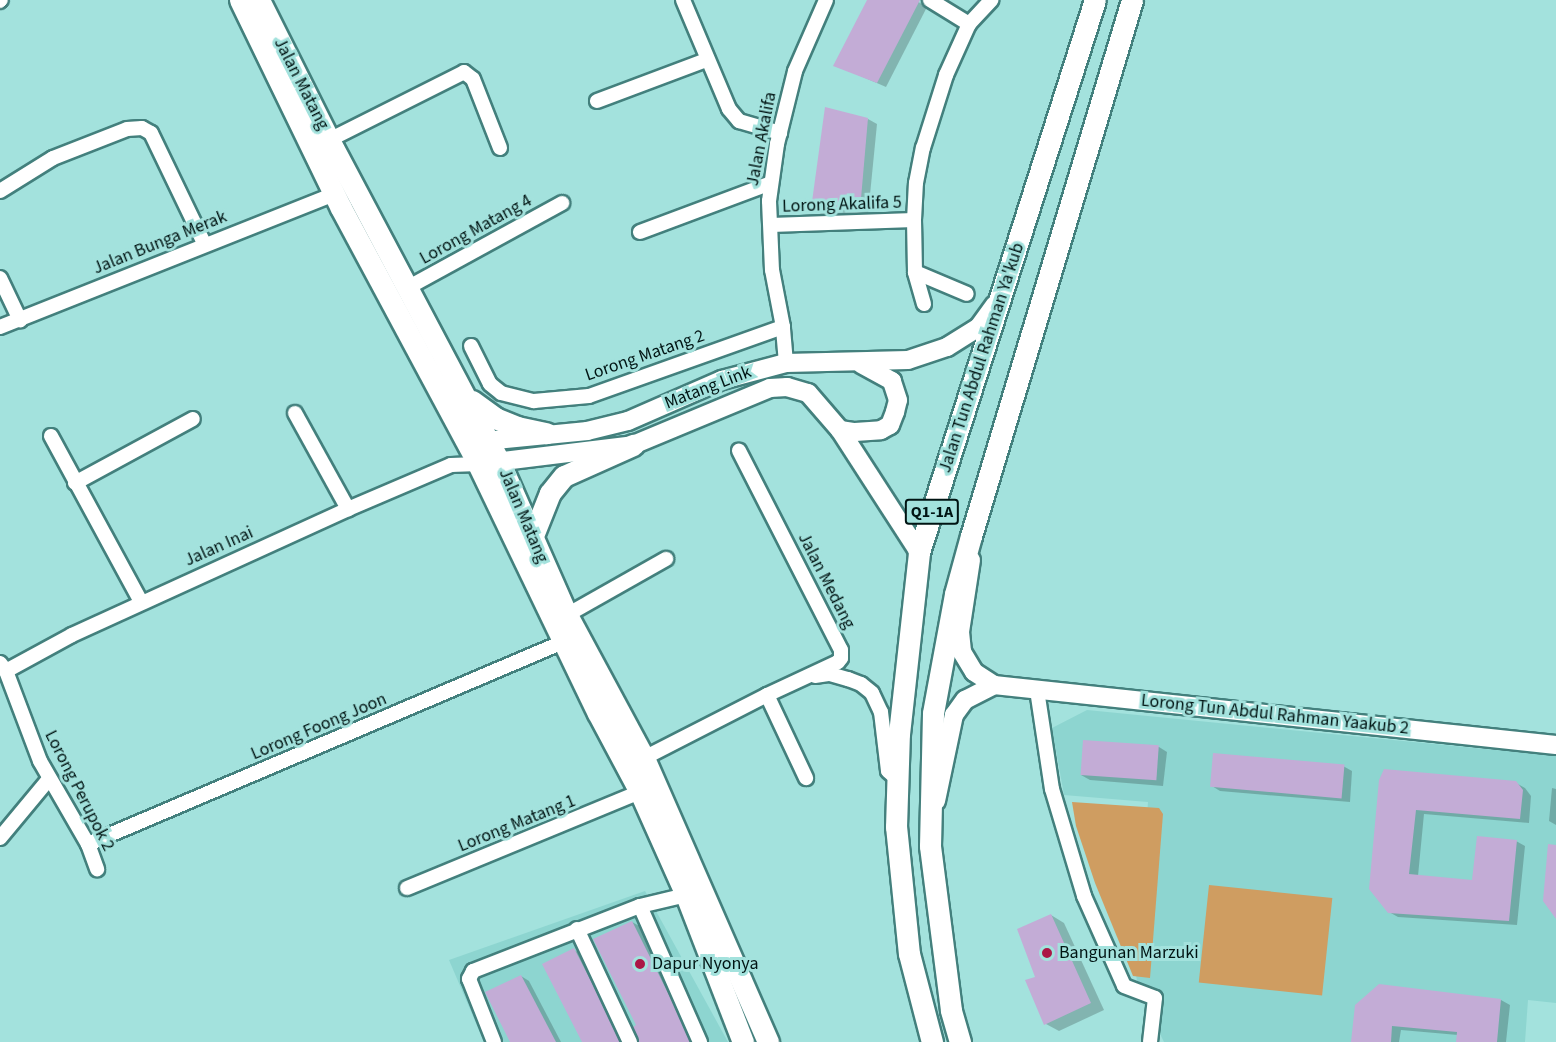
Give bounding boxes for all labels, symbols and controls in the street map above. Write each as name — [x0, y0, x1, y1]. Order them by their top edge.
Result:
street label: Jalan Matang — [269, 34, 333, 134]
street label: Jalan Akalifa — [742, 90, 782, 188]
street label: Lorong Matang 4 — [416, 190, 536, 270]
street label: Lorong Akalifa 5 — [782, 192, 902, 218]
street label: Jalan Bunga Merak — [90, 206, 230, 280]
street label: Jalan Tun Abdul Rahman Ya'kub — [935, 240, 1029, 476]
street label: Lorong Matang 2 — [582, 325, 708, 387]
street label: Matang Link — [662, 362, 754, 414]
street label: Jalan Matang — [493, 466, 553, 566]
road number: Q1-1A — [904, 499, 960, 525]
street label: Jalan Inai — [181, 522, 257, 572]
street label: Jalan Medang — [793, 529, 859, 633]
street label: Lorong Foong Joon — [248, 689, 390, 765]
street label: Lorong Tun Abdul Rahman Yaakub 2 — [1140, 690, 1410, 740]
street label: Lorong Perupok 2 — [39, 727, 119, 855]
street label: Lorong Matang 1 — [455, 791, 579, 857]
place label: Bangunan Marzuki — [1059, 942, 1199, 964]
marker: Bangunan Marzuki — [1040, 946, 1054, 960]
place label: Dapur Nyonya — [652, 953, 758, 975]
marker: Dapur Nyonya — [633, 957, 647, 971]

